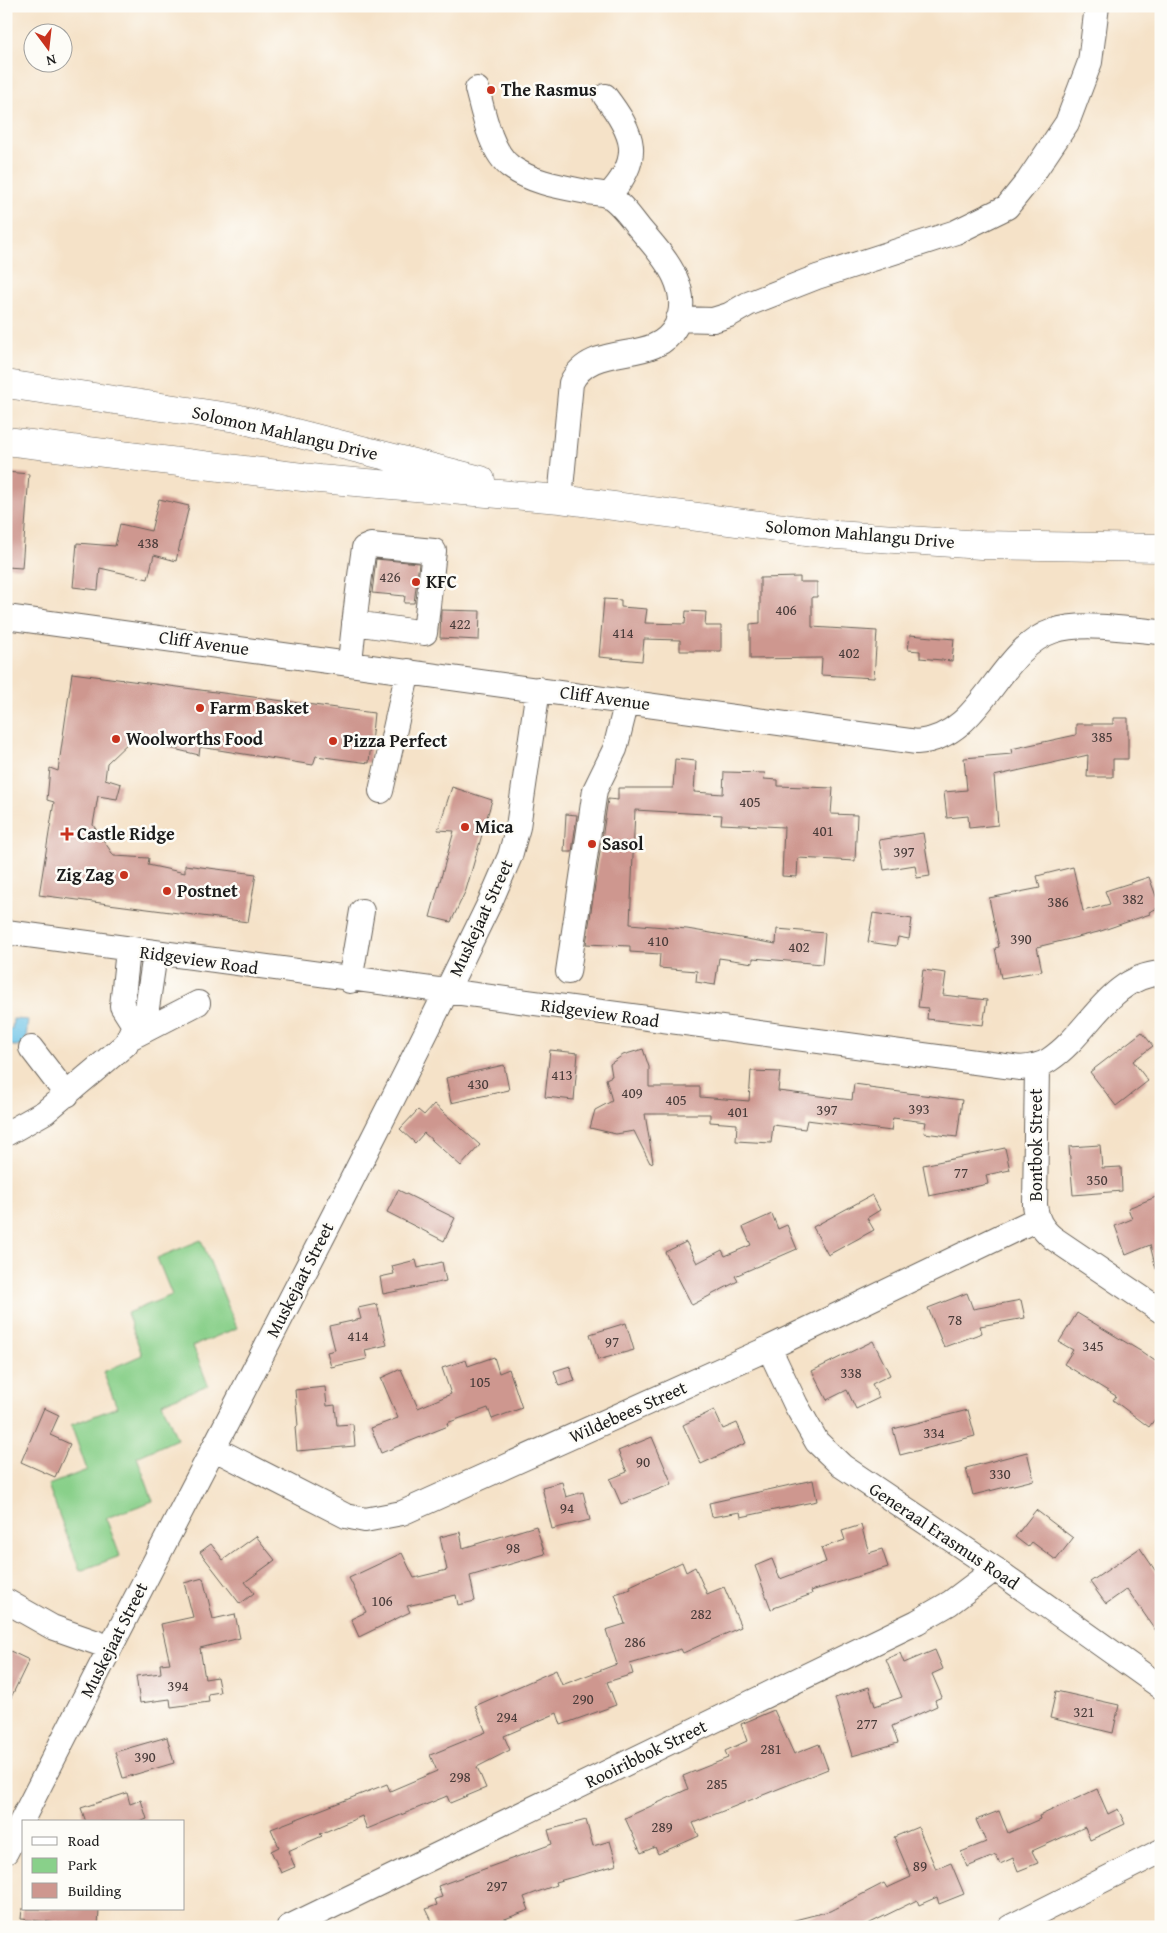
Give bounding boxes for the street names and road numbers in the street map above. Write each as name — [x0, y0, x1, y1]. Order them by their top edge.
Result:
street label: Solomon Mahlangu Drive — [189, 398, 381, 467]
street label: Solomon Mahlangu Drive — [764, 512, 956, 555]
street label: Cliff Avenue — [157, 623, 251, 662]
street label: Cliff Avenue — [558, 678, 652, 717]
street label: Muskejaat Street — [442, 854, 520, 981]
street label: Ridgeview Road — [138, 938, 260, 981]
street label: Ridgeview Road — [539, 991, 661, 1034]
street label: Bontbok Street — [1022, 1088, 1049, 1202]
street label: Muskejaat Street — [259, 1217, 341, 1342]
street label: Wildebees Street — [565, 1373, 692, 1450]
street label: Generaal Erasmus Road — [864, 1475, 1025, 1596]
street label: Muskejaat Street — [73, 1577, 155, 1702]
street label: Rooiribbok Street — [580, 1712, 712, 1795]

